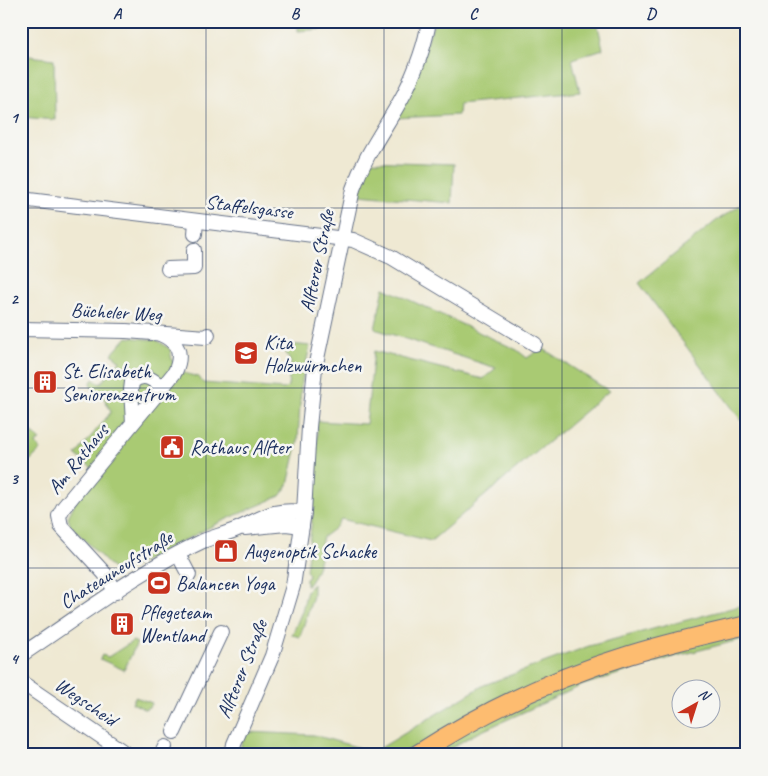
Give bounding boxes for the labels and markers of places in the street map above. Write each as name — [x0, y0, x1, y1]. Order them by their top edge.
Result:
place label: Kita Holzwürmchen — [264, 330, 362, 378]
school or university icon: Kita Holzwürmchen — [233, 340, 259, 366]
place label: St. Elisabeth Seniorenzentrum — [62, 359, 177, 407]
building icon: St. Elisabeth Seniorenzentrum — [32, 369, 58, 395]
public building icon: Rathaus Alfter — [159, 434, 185, 460]
place label: Rathaus Alfter — [190, 435, 293, 460]
shop icon: Augenoptik Schacke — [213, 538, 239, 564]
place label: Augenoptik Schacke — [244, 539, 378, 564]
sports icon: Balancen Yoga — [146, 570, 172, 596]
place label: Balancen Yoga — [176, 571, 276, 596]
place label: Pflegeteam Wentland — [140, 600, 212, 648]
building icon: Pflegeteam Wentland — [109, 611, 135, 637]

